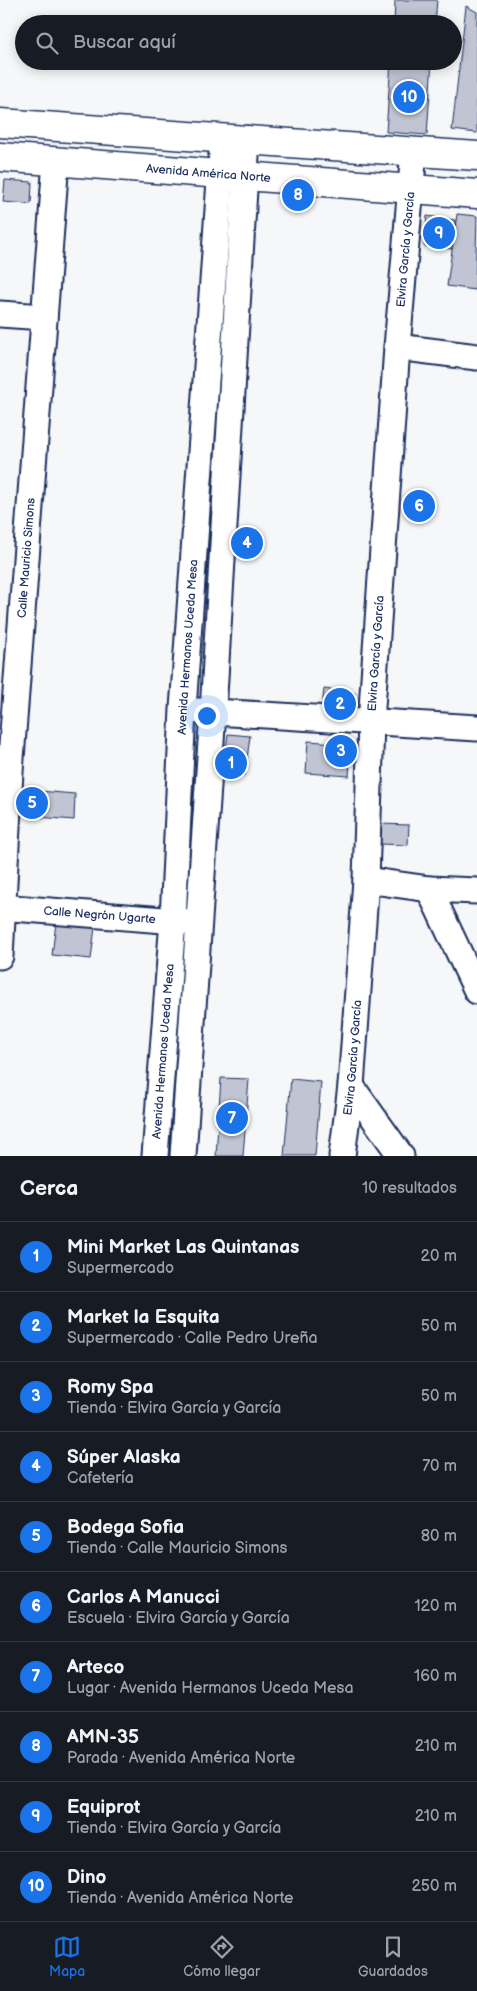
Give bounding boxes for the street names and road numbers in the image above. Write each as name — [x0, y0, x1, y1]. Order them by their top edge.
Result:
street label: Avenida América Norte — [145, 161, 271, 186]
street label: Elvira García y García — [393, 191, 418, 308]
street label: Calle Mauricio Simons — [15, 497, 39, 619]
street label: Avenida Hermanos Uceda Mesa — [175, 559, 201, 735]
street label: Elvira García y García — [365, 595, 388, 712]
street label: Calle Negrón Ugarte — [43, 903, 156, 927]
street label: Avenida Hermanos Uceda Mesa — [149, 963, 178, 1139]
street label: Elvira García y García — [340, 999, 365, 1116]

